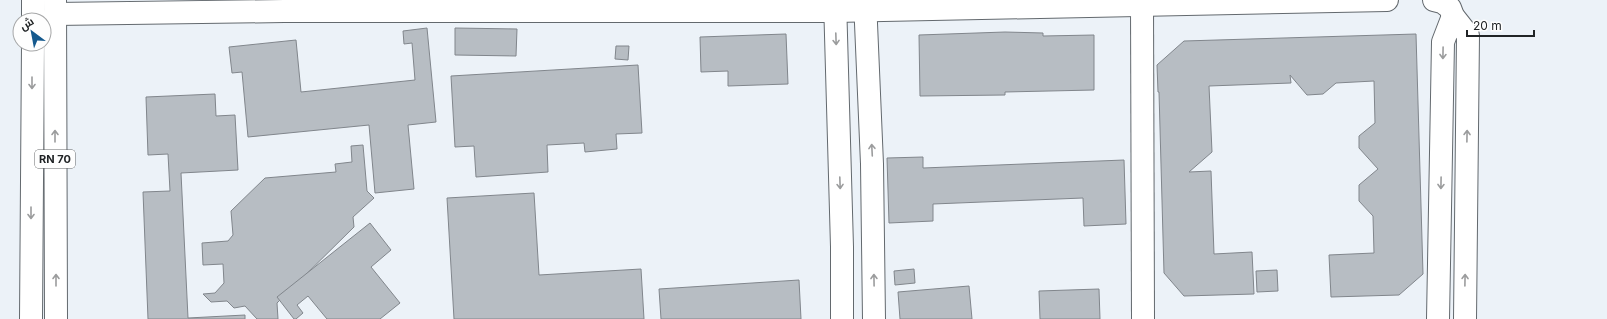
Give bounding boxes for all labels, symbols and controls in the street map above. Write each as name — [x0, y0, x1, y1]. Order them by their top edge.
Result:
north arrow — [12, 12, 52, 52]
scale bar — [1467, 12, 1534, 38]
text: ش — [17, 14, 36, 33]
text: 20 m — [1473, 18, 1502, 33]
one-way arrow — [832, 32, 840, 45]
one-way arrow — [1439, 46, 1447, 59]
one-way arrow — [28, 76, 36, 89]
one-way arrow — [51, 130, 59, 143]
one-way arrow — [1463, 130, 1471, 143]
one-way arrow — [868, 144, 875, 157]
road number: RN 70 — [35, 150, 75, 168]
one-way arrow — [837, 176, 844, 189]
one-way arrow — [1437, 176, 1444, 189]
one-way arrow — [27, 206, 35, 219]
one-way arrow — [52, 274, 60, 287]
one-way arrow — [870, 274, 877, 287]
one-way arrow — [1461, 274, 1469, 287]

